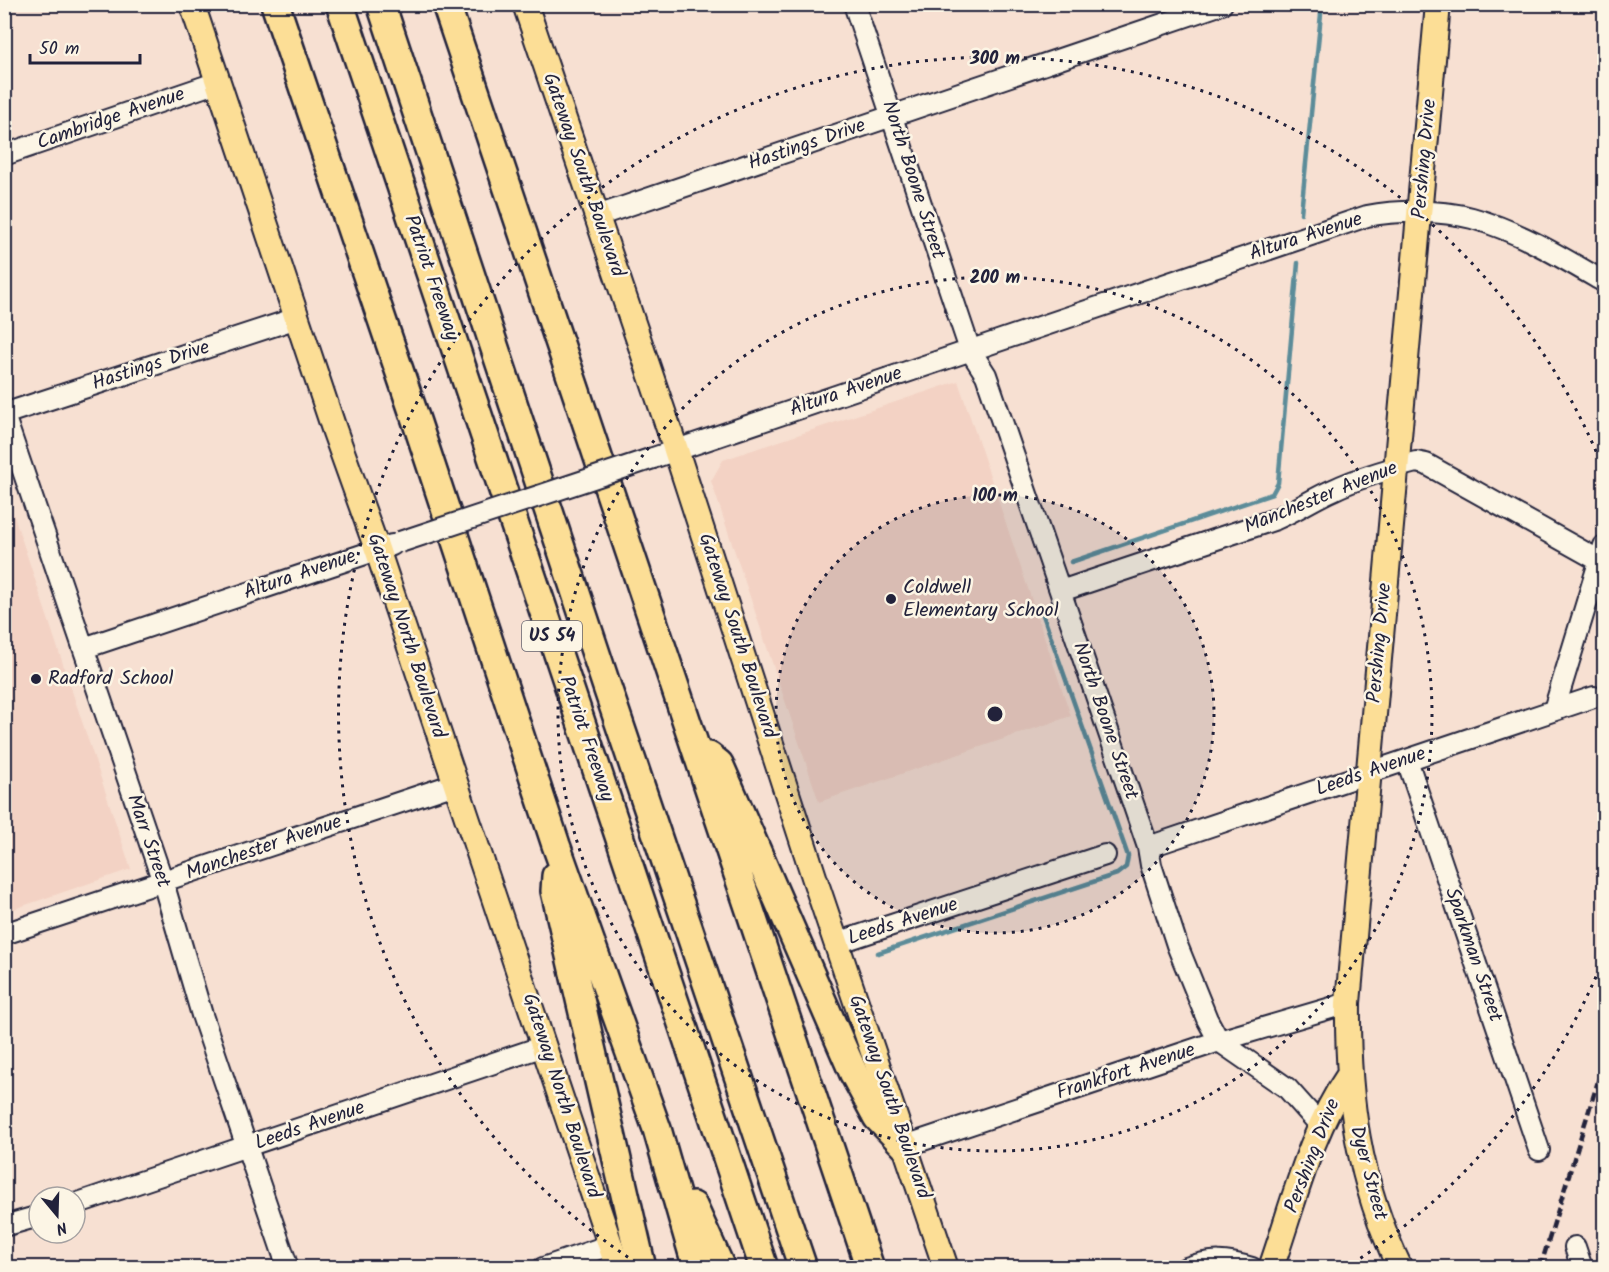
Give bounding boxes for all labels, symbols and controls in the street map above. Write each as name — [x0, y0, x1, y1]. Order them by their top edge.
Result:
scale bar — [30, 27, 140, 65]
text: 50 m — [39, 35, 79, 64]
text: 300 m — [969, 45, 1020, 74]
street label: Gateway South Boulevard — [533, 69, 633, 282]
street label: Cambridge Avenue — [33, 79, 189, 159]
street label: North Boone Street — [872, 97, 954, 264]
street label: Pershing Drive — [1404, 98, 1446, 220]
street label: Hastings Drive — [744, 110, 870, 180]
street label: Altura Avenue — [1245, 204, 1367, 270]
street label: Patriot Freeway — [394, 211, 468, 346]
text: 200 m — [970, 264, 1021, 293]
street label: Hastings Drive — [88, 332, 214, 400]
street label: Altura Avenue — [785, 358, 907, 426]
street label: Manchester Avenue — [1239, 453, 1403, 543]
text: 100 m — [972, 482, 1018, 511]
street label: Gateway North Boulevard — [358, 529, 455, 744]
street label: Gateway South Boulevard — [689, 529, 786, 744]
street label: Altura Avenue — [239, 541, 361, 609]
place label: Coldwell Elementary School — [903, 572, 1059, 627]
street label: Pershing Drive — [1359, 582, 1401, 704]
marker: Coldwell Elementary School — [884, 592, 898, 606]
road number: US 54 — [522, 621, 582, 651]
street label: North Boone Street — [1063, 638, 1147, 804]
place label: Radford School — [48, 663, 174, 695]
marker: Radford School — [29, 672, 43, 686]
street label: Patriot Freeway — [549, 672, 623, 807]
centre of rings — [985, 704, 1005, 724]
street label: Leeds Avenue — [1312, 738, 1430, 806]
street label: Marr Street — [117, 790, 179, 892]
street label: Manchester Avenue — [182, 806, 346, 890]
street label: Sparkman Street — [1435, 883, 1511, 1027]
street label: Leeds Avenue — [844, 889, 962, 955]
street label: Gateway North Boulevard — [513, 989, 610, 1204]
street label: Gateway South Boulevard — [839, 991, 939, 1204]
street label: Frankfort Avenue — [1052, 1034, 1200, 1110]
street label: Leeds Avenue — [251, 1092, 369, 1160]
street label: Pershing Drive — [1276, 1094, 1350, 1218]
street label: Dyer Street — [1340, 1122, 1396, 1224]
north arrow — [27, 1185, 87, 1245]
text: N — [53, 1214, 70, 1241]

